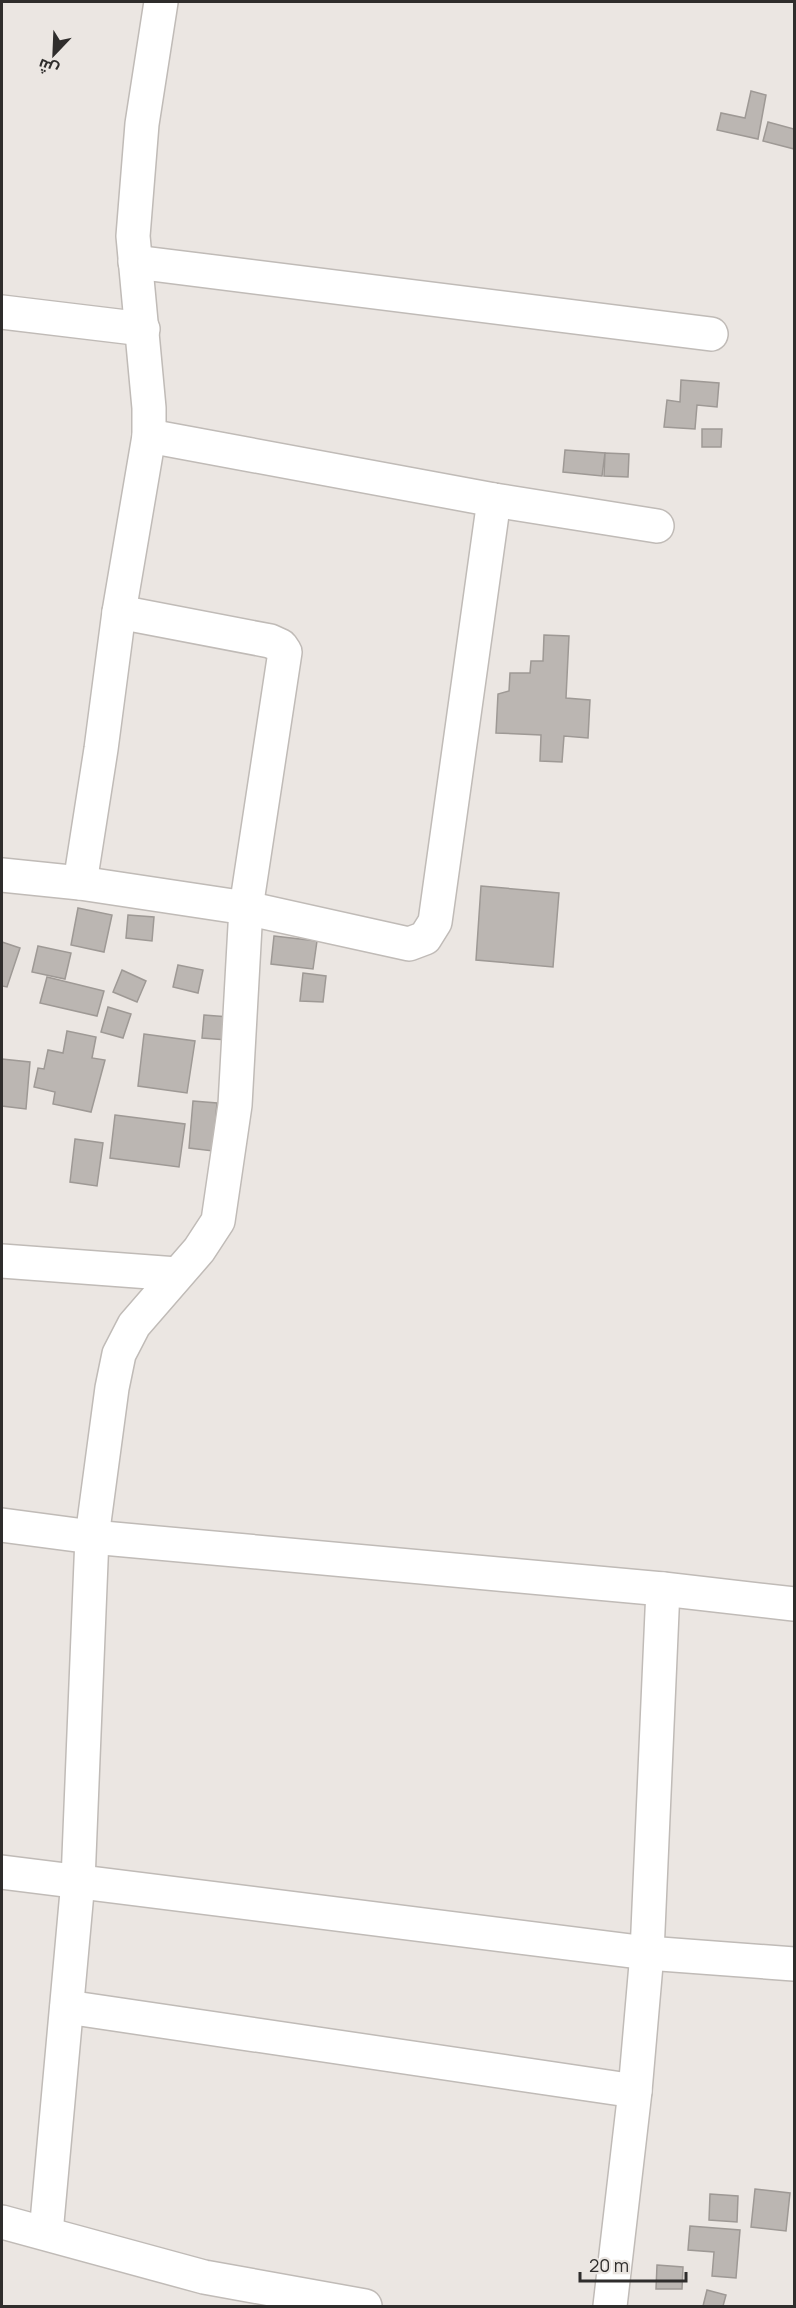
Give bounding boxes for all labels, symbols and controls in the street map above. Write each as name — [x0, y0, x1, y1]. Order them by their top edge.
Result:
north arrow — [24, 24, 84, 84]
text: ش — [34, 54, 62, 82]
scale bar — [580, 2245, 686, 2283]
text: 20 m — [589, 2253, 629, 2277]

